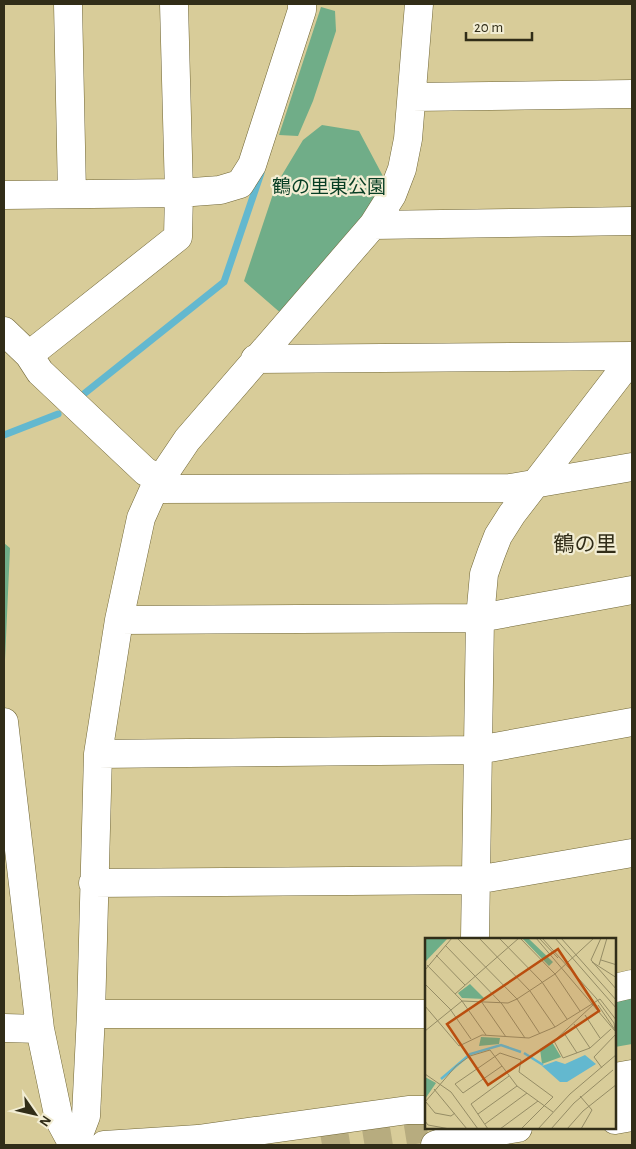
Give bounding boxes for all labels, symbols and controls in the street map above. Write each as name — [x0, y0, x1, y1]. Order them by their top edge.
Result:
scale bar — [466, 10, 532, 42]
text: 20 m — [474, 20, 503, 35]
park label: 鶴の里東公園 — [272, 176, 386, 197]
district label: 鶴の里 — [554, 533, 617, 555]
inset map — [425, 938, 616, 1129]
north arrow — [10, 1089, 60, 1139]
text: N — [36, 1113, 53, 1129]

